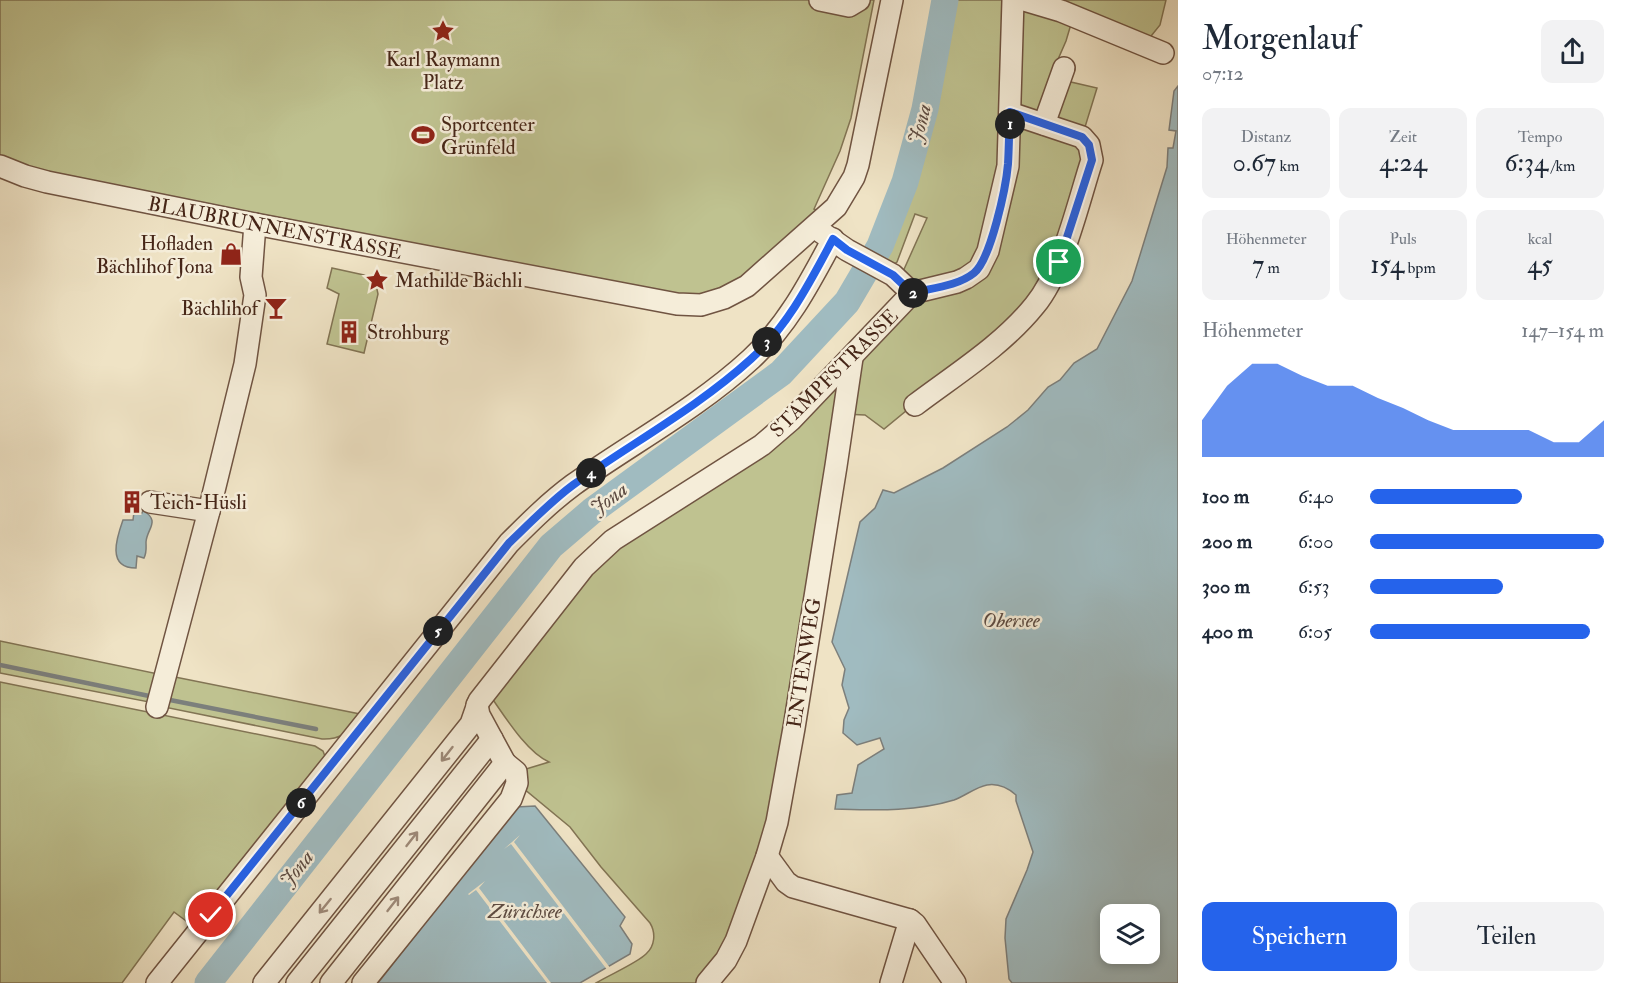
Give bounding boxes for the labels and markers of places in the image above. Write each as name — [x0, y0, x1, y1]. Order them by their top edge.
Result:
place icon: Karl Raymann Platz — [430, 18, 456, 44]
place label: Karl Raymann Platz — [386, 47, 500, 95]
pin: 1 — [995, 109, 1025, 139]
place label: Sportcenter Grünfeld — [441, 112, 535, 160]
sports icon: Sportcenter Grünfeld — [410, 122, 436, 148]
place label: Hofladen Bächlihof Jona — [96, 231, 214, 279]
pin — [1033, 236, 1084, 287]
shop icon: Hofladen Bächlihof Jona — [218, 241, 244, 267]
place icon: Mathilde Bächli — [364, 267, 390, 293]
place label: Mathilde Bächli — [395, 268, 523, 293]
pin: 2 — [898, 278, 928, 308]
bar icon: Bächlihof — [263, 295, 289, 321]
place label: Bächlihof — [181, 296, 262, 321]
building icon: Strohburg — [336, 319, 362, 345]
place label: Strohburg — [367, 320, 450, 345]
pin: 3 — [752, 327, 782, 357]
pin: 4 — [576, 458, 606, 488]
building icon: Teich-Hüsli — [119, 489, 145, 515]
place label: Teich-Hüsli — [150, 490, 247, 515]
pin: 5 — [423, 616, 453, 646]
pin: 6 — [286, 788, 316, 818]
pin — [185, 889, 236, 940]

